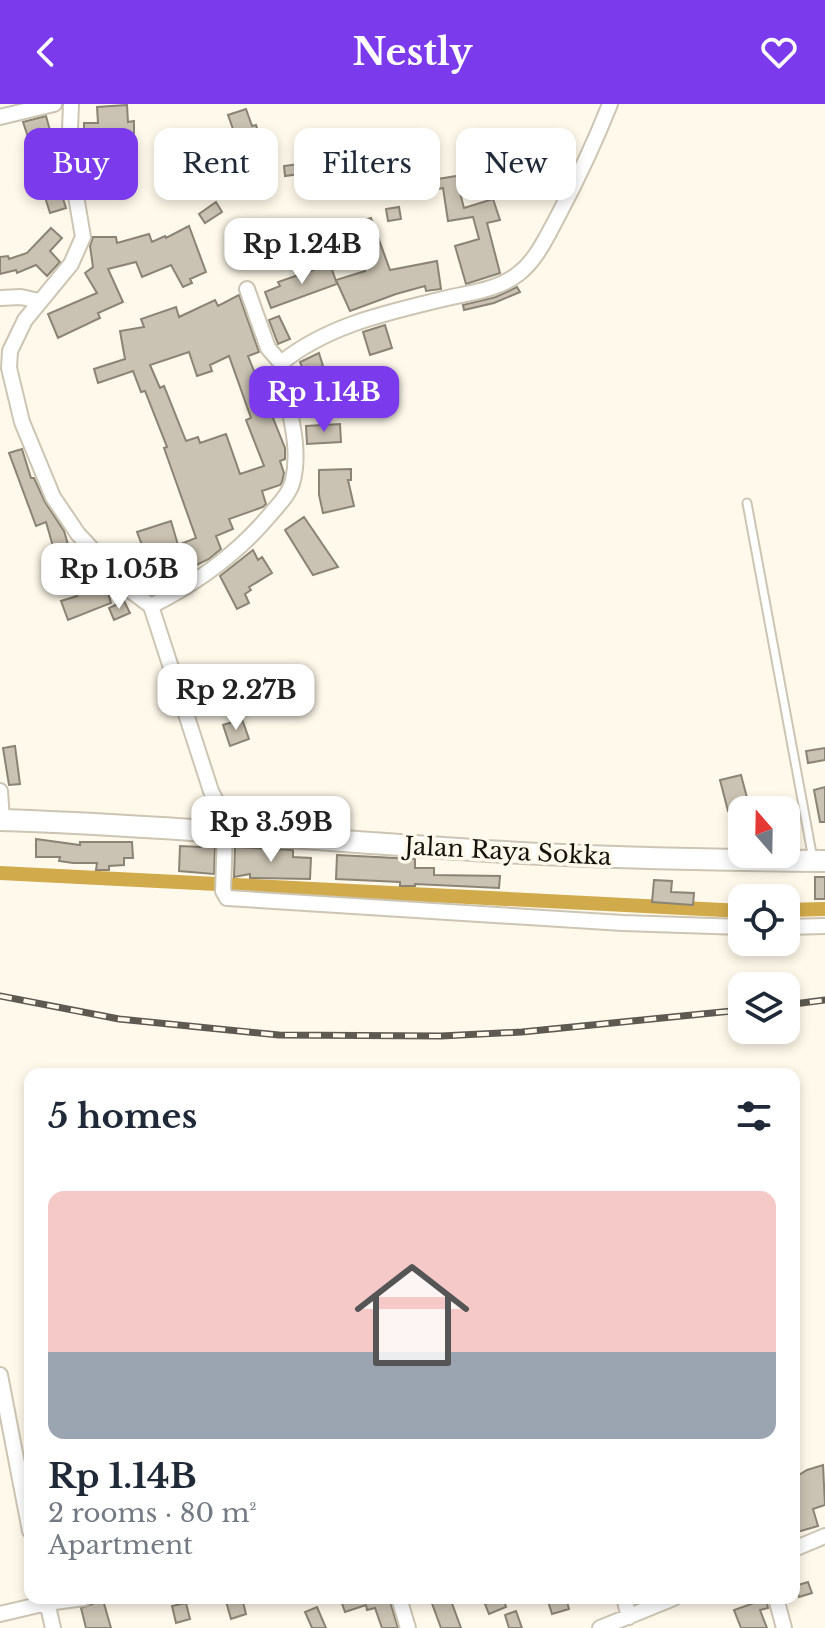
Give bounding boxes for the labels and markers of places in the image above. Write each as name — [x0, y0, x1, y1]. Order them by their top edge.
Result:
pin: Rp 1.24B — [219, 218, 385, 286]
pin: Rp 1.14B — [241, 366, 407, 434]
pin: Rp 1.05B — [36, 543, 202, 611]
pin: Rp 2.27B — [153, 664, 319, 732]
pin: Rp 3.59B — [188, 796, 354, 864]

